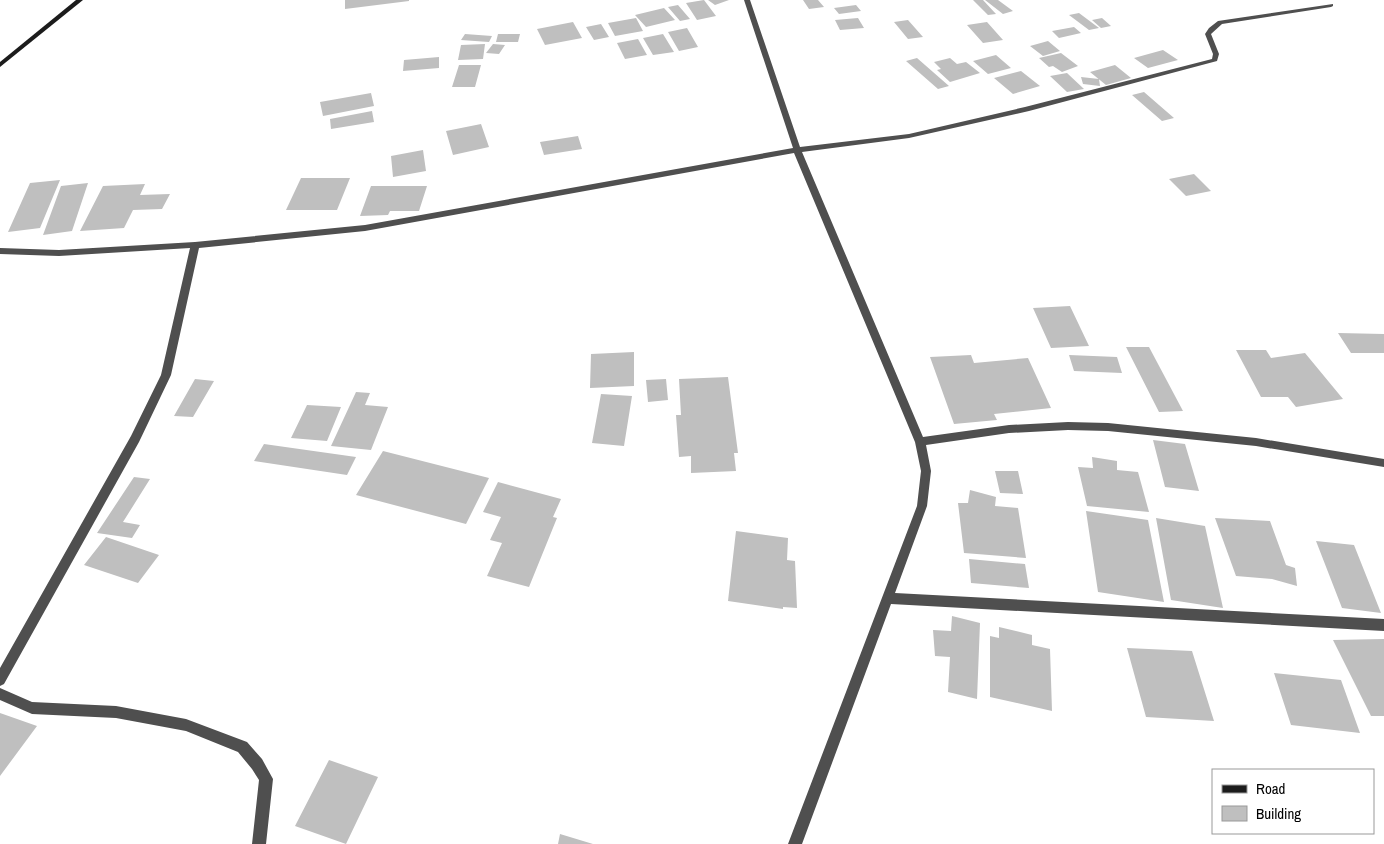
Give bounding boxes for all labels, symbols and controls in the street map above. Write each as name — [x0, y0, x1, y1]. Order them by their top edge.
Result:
legend — [1212, 769, 1374, 834]
text: Road — [1256, 778, 1285, 799]
text: Building — [1256, 803, 1301, 824]

